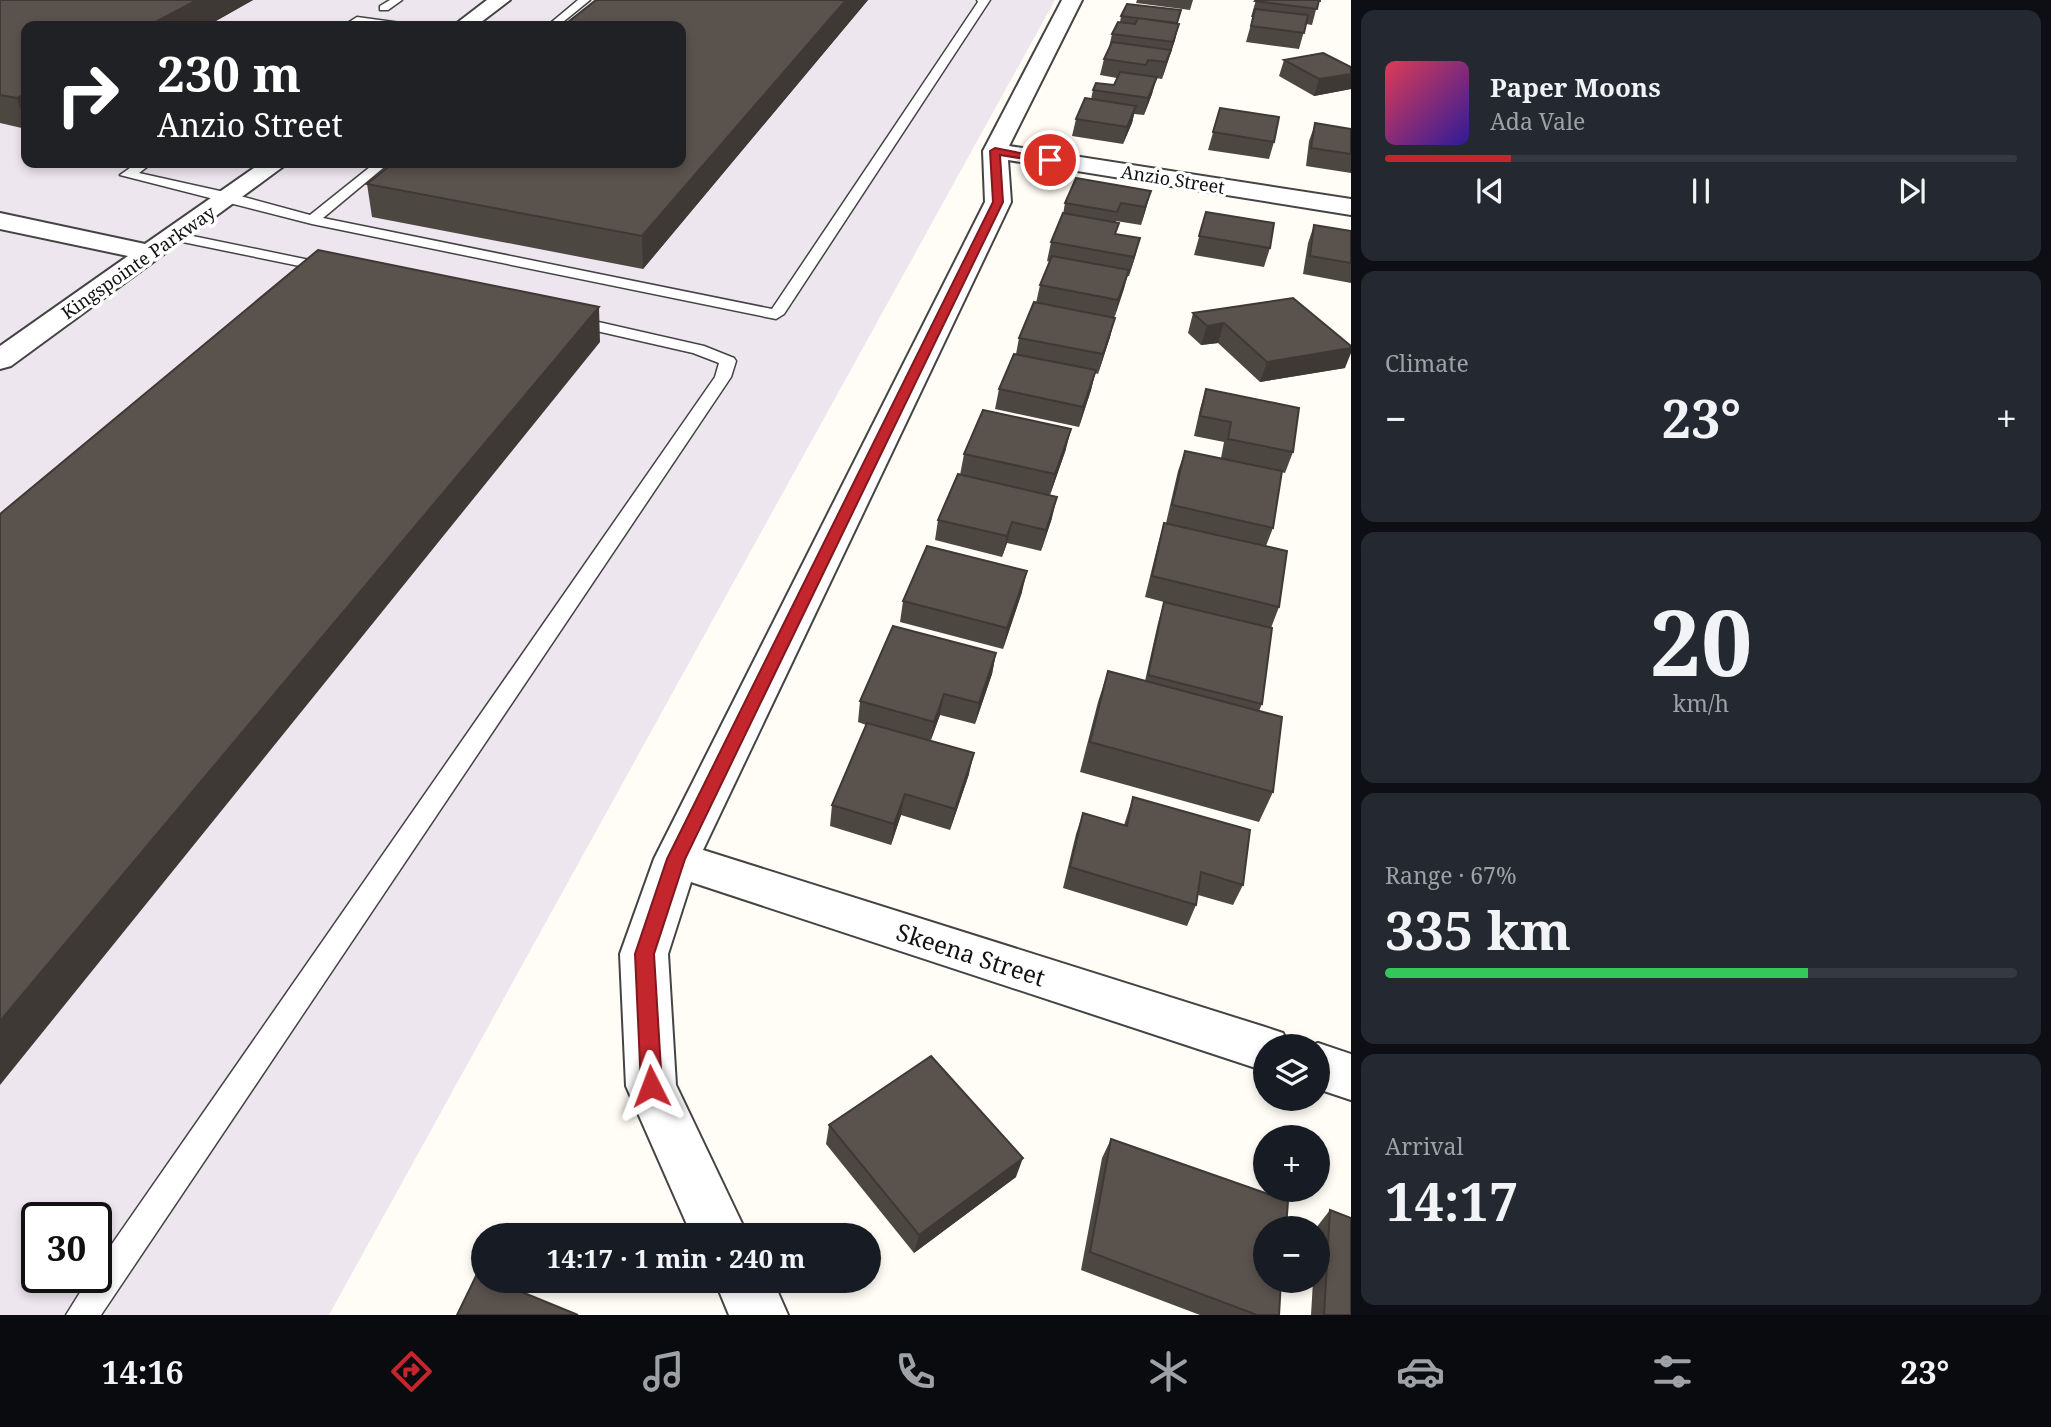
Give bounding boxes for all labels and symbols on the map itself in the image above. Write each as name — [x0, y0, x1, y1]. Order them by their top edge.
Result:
pin — [1020, 130, 1080, 190]
street label: Anzio Street — [1120, 159, 1226, 199]
street label: Kingspointe Parkway — [56, 199, 220, 324]
street label: Skeena Street — [892, 914, 1050, 994]
position arrow — [614, 1049, 688, 1123]
speed limit sign: 30 — [21, 1202, 112, 1293]

